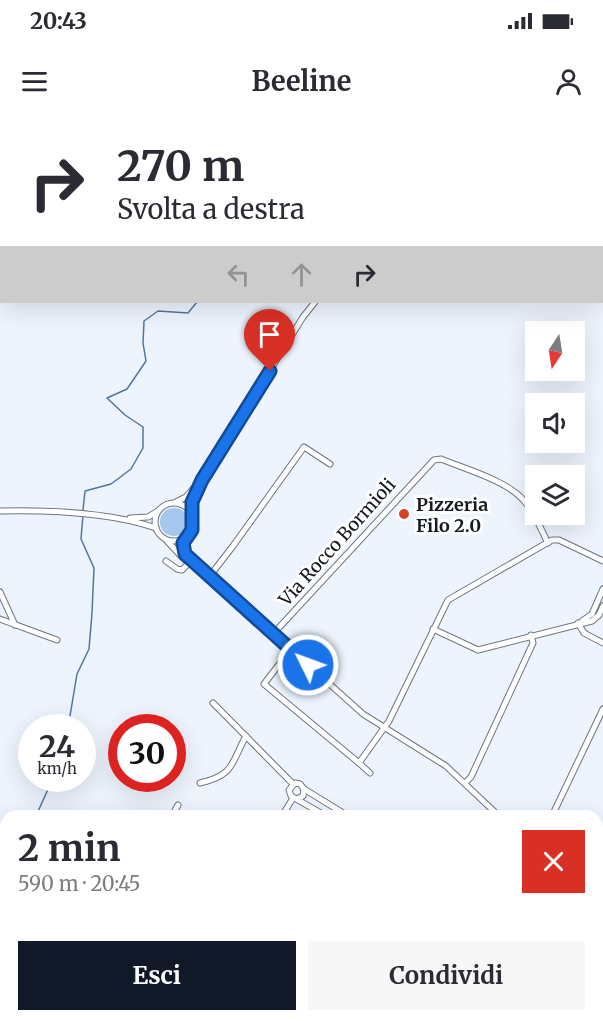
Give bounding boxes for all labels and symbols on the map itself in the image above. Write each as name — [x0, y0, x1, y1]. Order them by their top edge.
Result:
pin — [244, 309, 295, 371]
north arrow — [525, 321, 585, 381]
street label: Via Rocco Bormioli — [273, 473, 401, 611]
place label: Pizzeria Filo 2.0 — [416, 493, 488, 537]
marker: Pizzeria Filo 2.0 — [397, 507, 411, 521]
position arrow — [276, 633, 340, 697]
speed limit sign: 30 — [108, 714, 186, 792]

